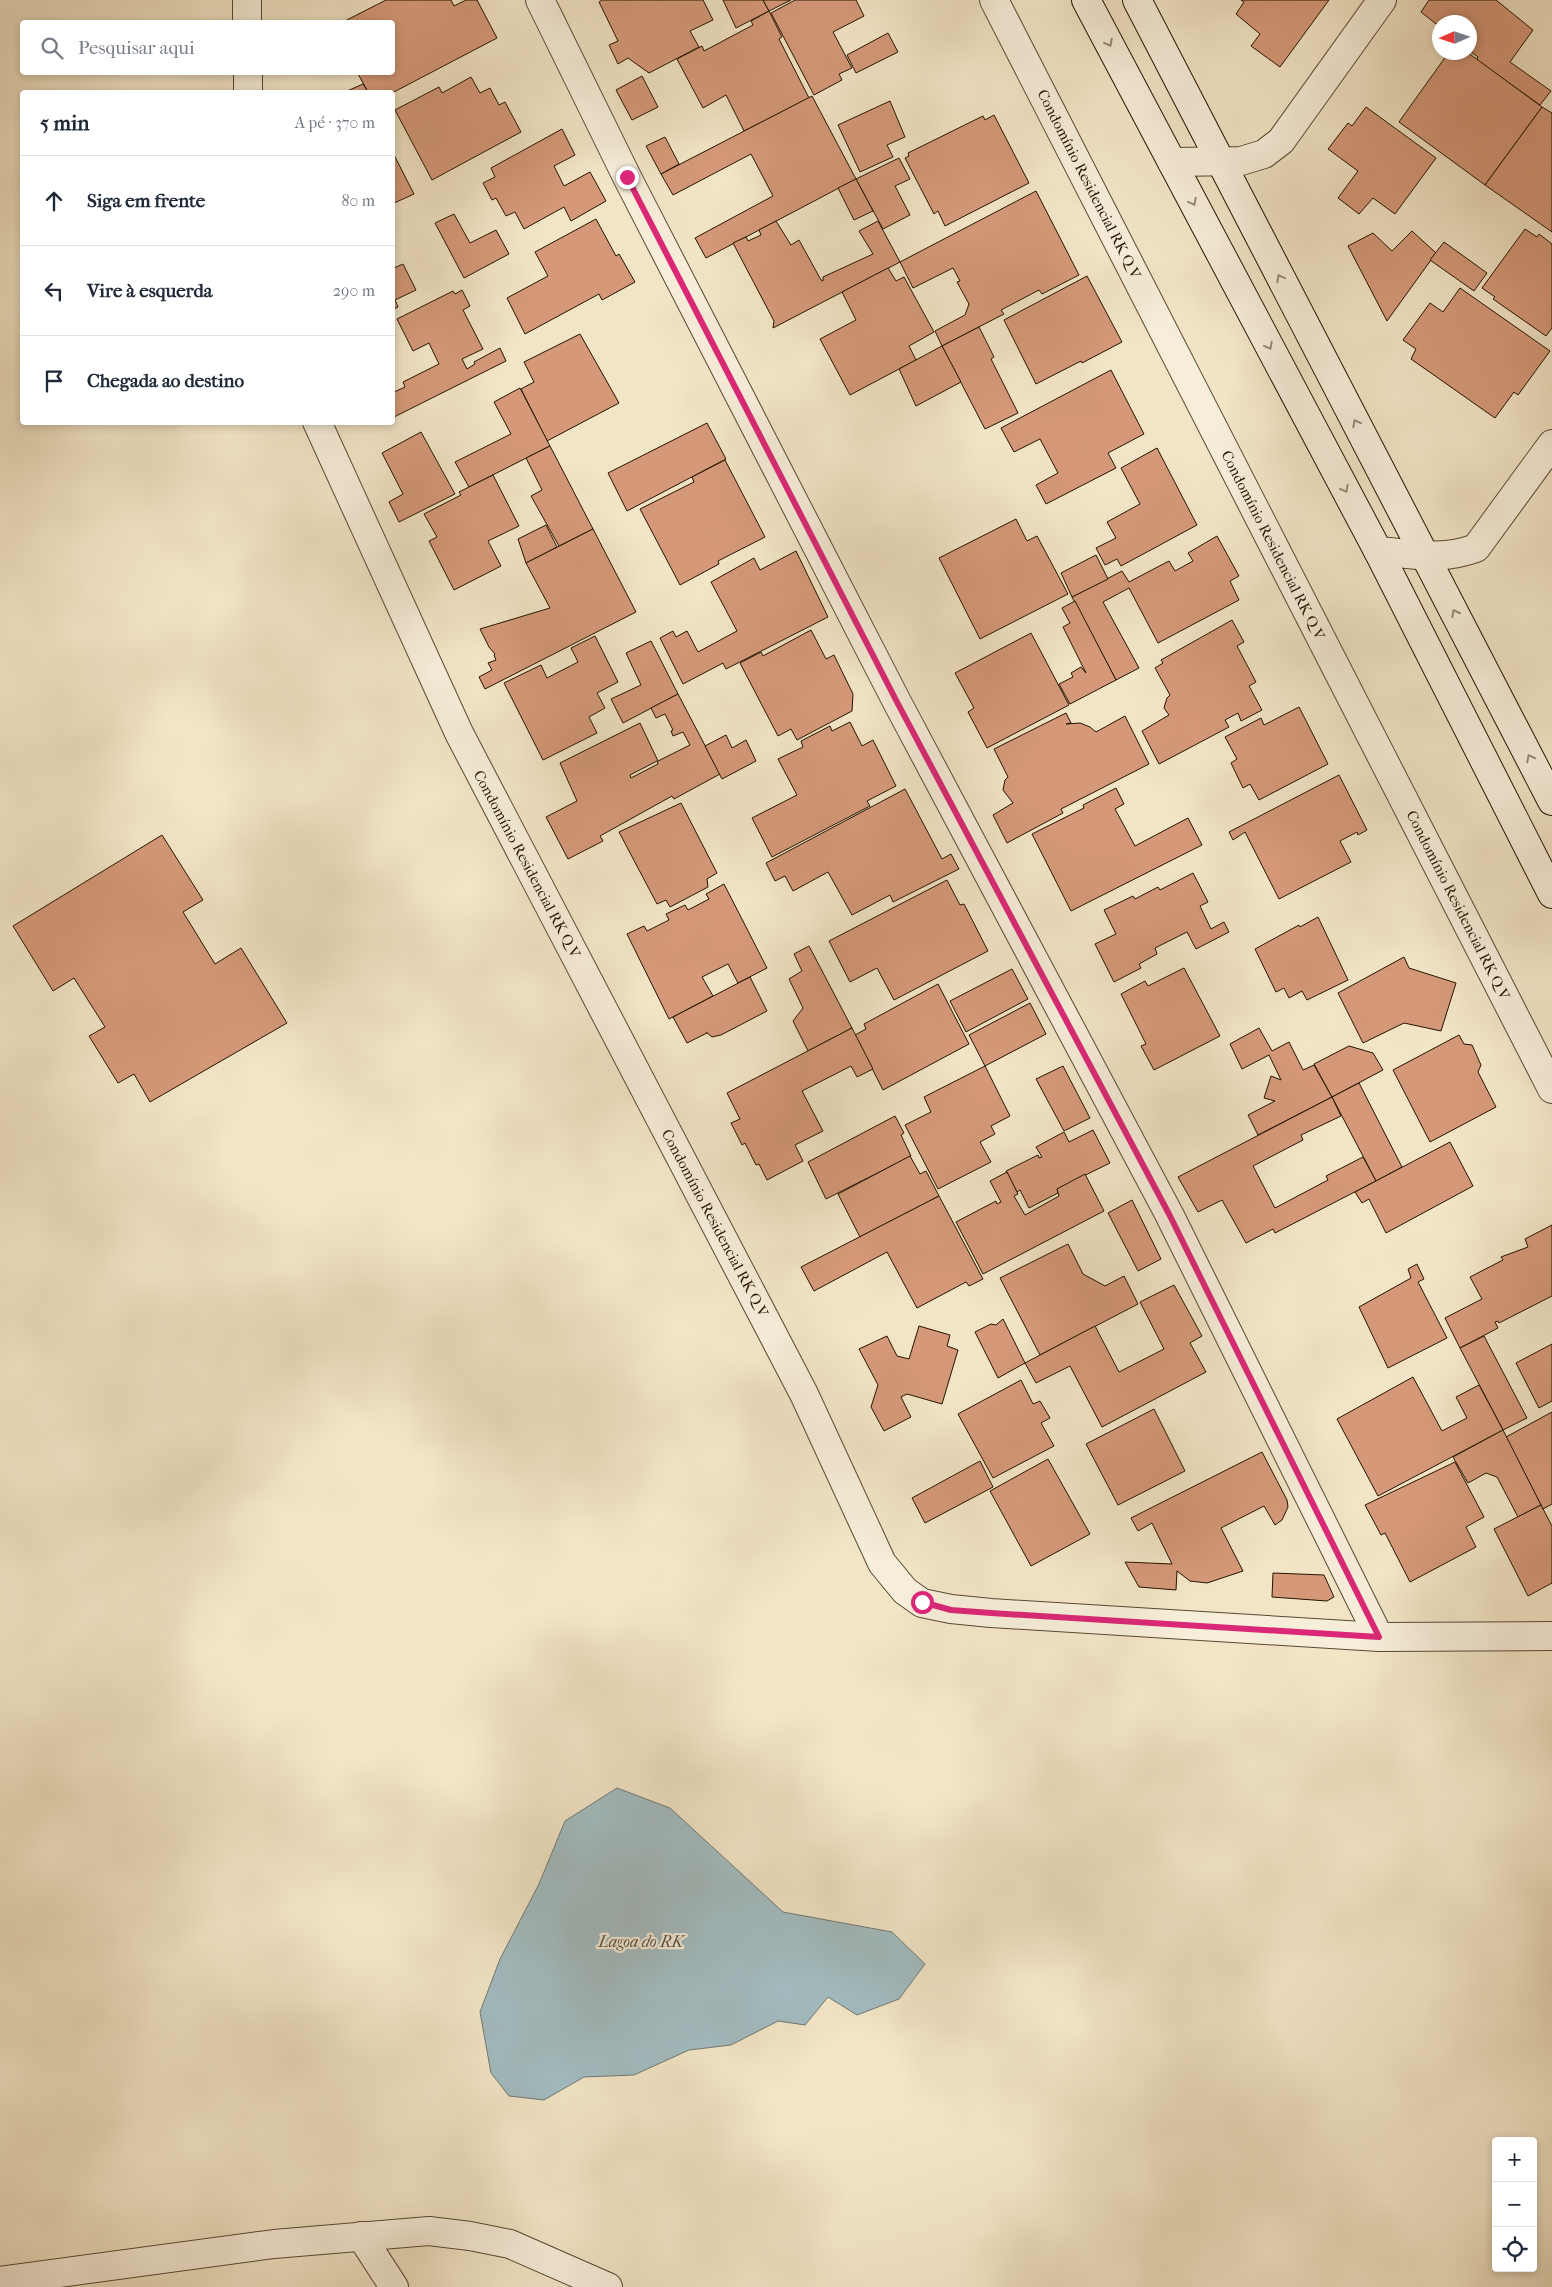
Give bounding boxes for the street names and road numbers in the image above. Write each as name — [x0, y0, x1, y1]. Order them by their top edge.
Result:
street label: Condomínio Residencial RK Q V — [1033, 86, 1145, 283]
street label: Condomínio Residencial RK Q V — [1217, 447, 1329, 644]
street label: Condomínio Residencial RK Q V — [470, 767, 585, 962]
street label: Condomínio Residencial RK Q V — [1402, 807, 1514, 1004]
street label: Condomínio Residencial RK Q V — [658, 1126, 773, 1321]

